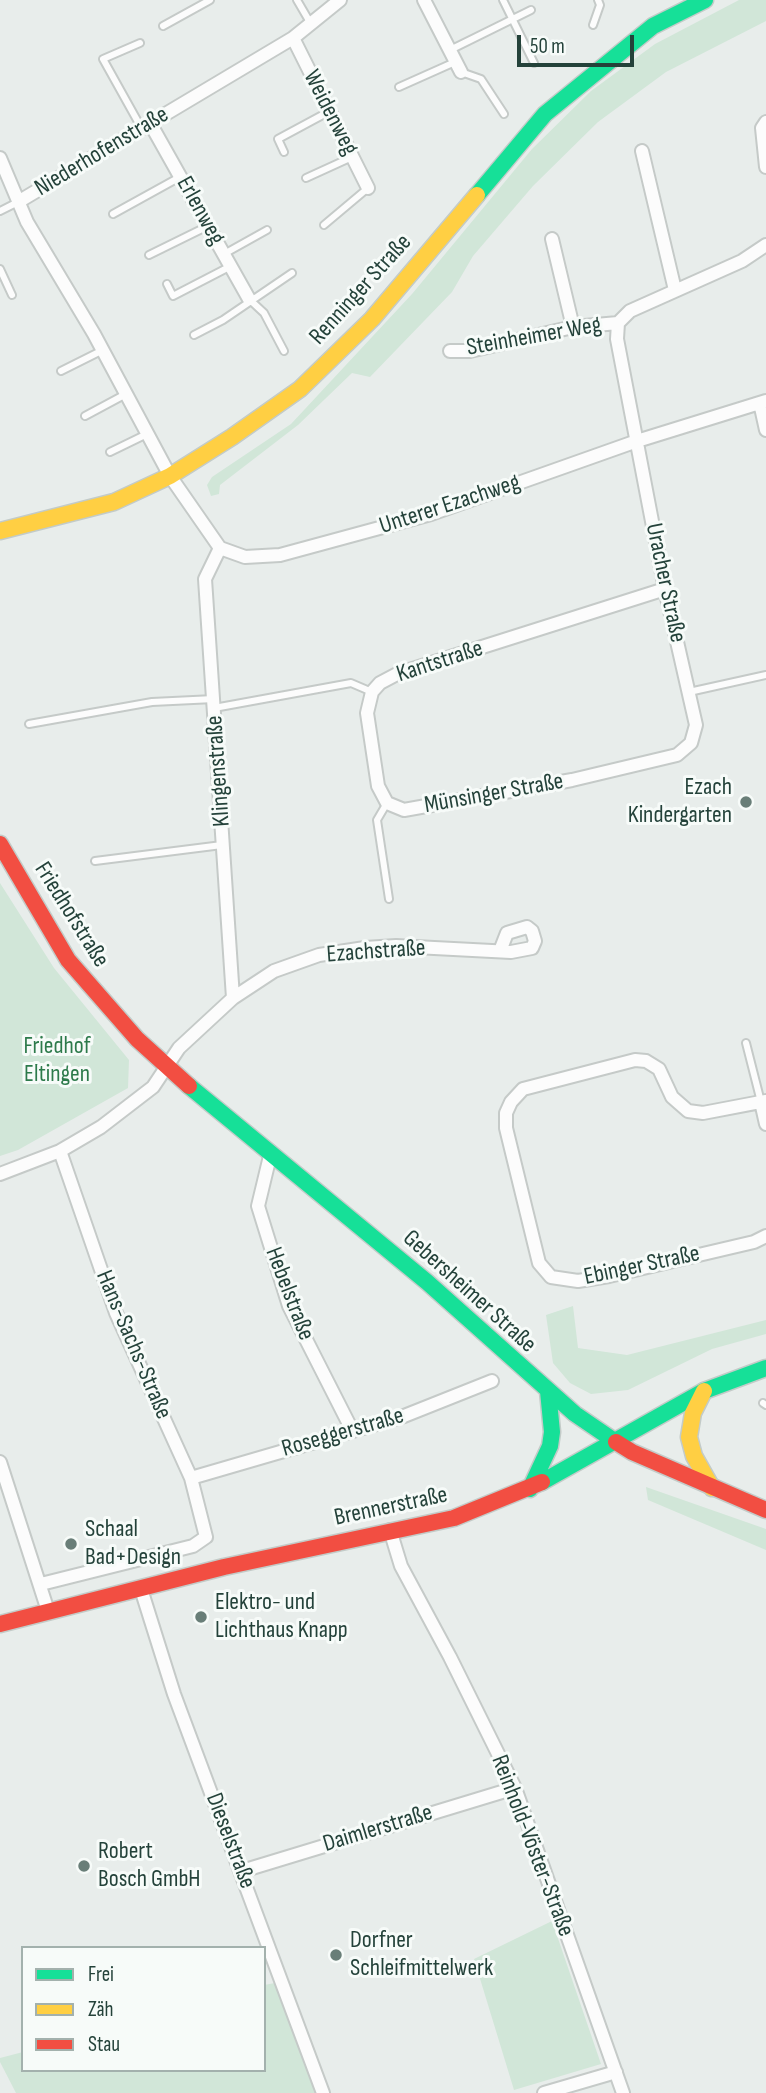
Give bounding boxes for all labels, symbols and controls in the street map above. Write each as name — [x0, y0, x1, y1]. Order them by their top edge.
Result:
scale bar — [521, 21, 638, 65]
text: 50 m — [530, 34, 565, 59]
street label: Weidenweg — [296, 66, 364, 160]
street label: Niederhofenstraße — [30, 101, 174, 203]
street label: Erlenweg — [170, 172, 230, 250]
street label: Renninger Straße — [304, 229, 418, 351]
street label: Steinheimer Weg — [464, 311, 604, 363]
street label: Unterer Ezachweg — [376, 469, 524, 541]
street label: Uracher Straße — [638, 521, 692, 645]
street label: Kantstraße — [393, 635, 487, 689]
street label: Klingenstraße — [201, 714, 237, 828]
street label: Münsinger Straße — [422, 768, 566, 820]
place label: Ezach Kindergarten — [628, 774, 732, 830]
marker: Ezach Kindergarten — [738, 794, 754, 810]
street label: Friedhofstraße — [27, 857, 115, 973]
street label: Ezachstraße — [326, 934, 426, 970]
park label: Friedhof Eltingen — [23, 1033, 91, 1089]
street label: Gebersheimer Straße — [396, 1225, 542, 1359]
street label: Ebinger Straße — [582, 1240, 702, 1292]
street label: Hebelstraße — [258, 1243, 320, 1345]
street label: Hans-Sachs-Straße — [89, 1266, 177, 1424]
street label: Roseggerstraße — [279, 1402, 407, 1464]
street label: Brennerstraße — [332, 1481, 450, 1533]
place label: Schaal Bad+Design — [85, 1516, 181, 1572]
marker: Schaal Bad+Design — [63, 1536, 79, 1552]
place label: Elektro- und Lichthaus Knapp — [215, 1589, 348, 1645]
marker: Elektro- und Lichthaus Knapp — [193, 1609, 209, 1625]
street label: Reinhold-Vöster-Straße — [484, 1751, 580, 1941]
street label: Dieselstraße — [199, 1789, 261, 1893]
street label: Daimlerstraße — [320, 1799, 436, 1859]
place label: Robert Bosch GmbH — [98, 1838, 201, 1894]
marker: Robert Bosch GmbH — [76, 1858, 92, 1874]
place label: Dorfner Schleifmittelwerk — [350, 1927, 493, 1983]
legend — [21, 1946, 266, 2072]
marker: Dorfner Schleifmittelwerk — [328, 1947, 344, 1963]
text: Frei — [88, 1962, 114, 1987]
text: Zäh — [88, 1997, 114, 2022]
text: Stau — [88, 2032, 120, 2057]

